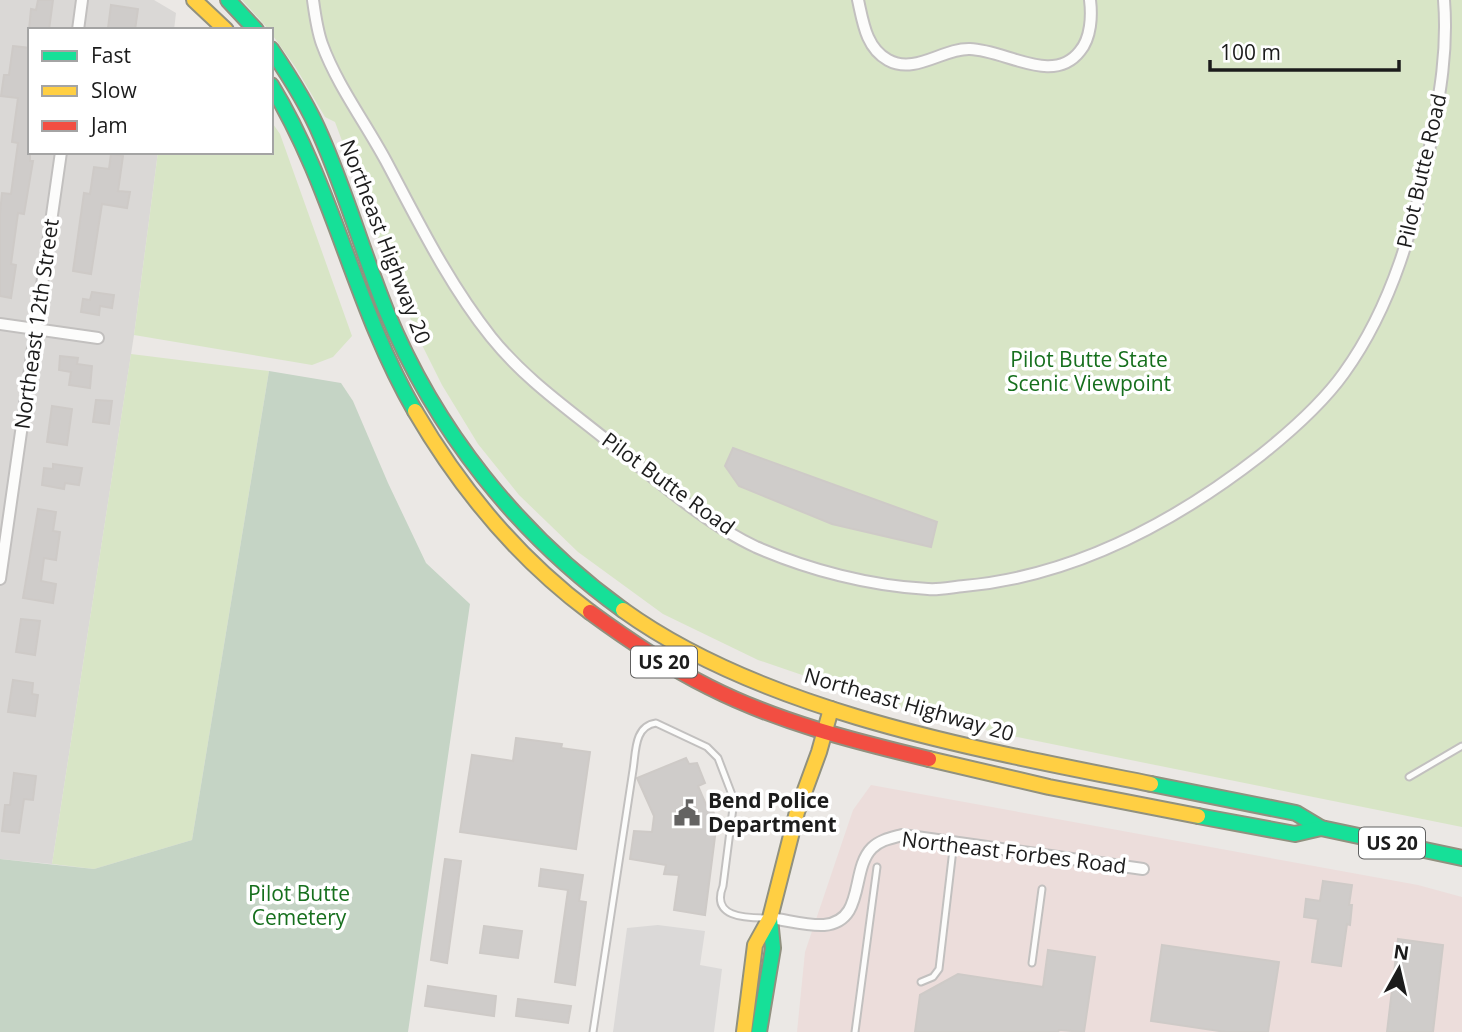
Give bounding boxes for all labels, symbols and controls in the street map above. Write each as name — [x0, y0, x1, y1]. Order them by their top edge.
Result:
legend — [28, 28, 273, 154]
scale bar — [1210, 28, 1399, 72]
text: 100 m — [1220, 38, 1281, 66]
text: Fast — [91, 41, 131, 69]
text: Slow — [91, 76, 137, 104]
street label: Pilot Butte Road — [1390, 91, 1452, 251]
text: Jam — [89, 111, 128, 139]
street label: Northeast Highway 20 — [334, 135, 438, 348]
street label: Northeast 12th Street — [7, 217, 65, 431]
park label: Pilot Butte State Scenic Viewpoint — [1007, 345, 1171, 397]
street label: Pilot Butte Road — [597, 426, 741, 541]
road number: US 20 — [631, 646, 697, 678]
street label: Northeast Highway 20 — [801, 661, 1017, 747]
place label: Bend Police Department — [708, 786, 837, 838]
public building icon: Bend Police Department — [672, 798, 702, 828]
street label: Northeast Forbes Road — [900, 824, 1128, 880]
road number: US 20 — [1359, 828, 1425, 858]
park label: Pilot Butte Cemetery — [248, 879, 350, 931]
north arrow — [1364, 934, 1434, 1004]
text: N — [1392, 938, 1411, 966]

